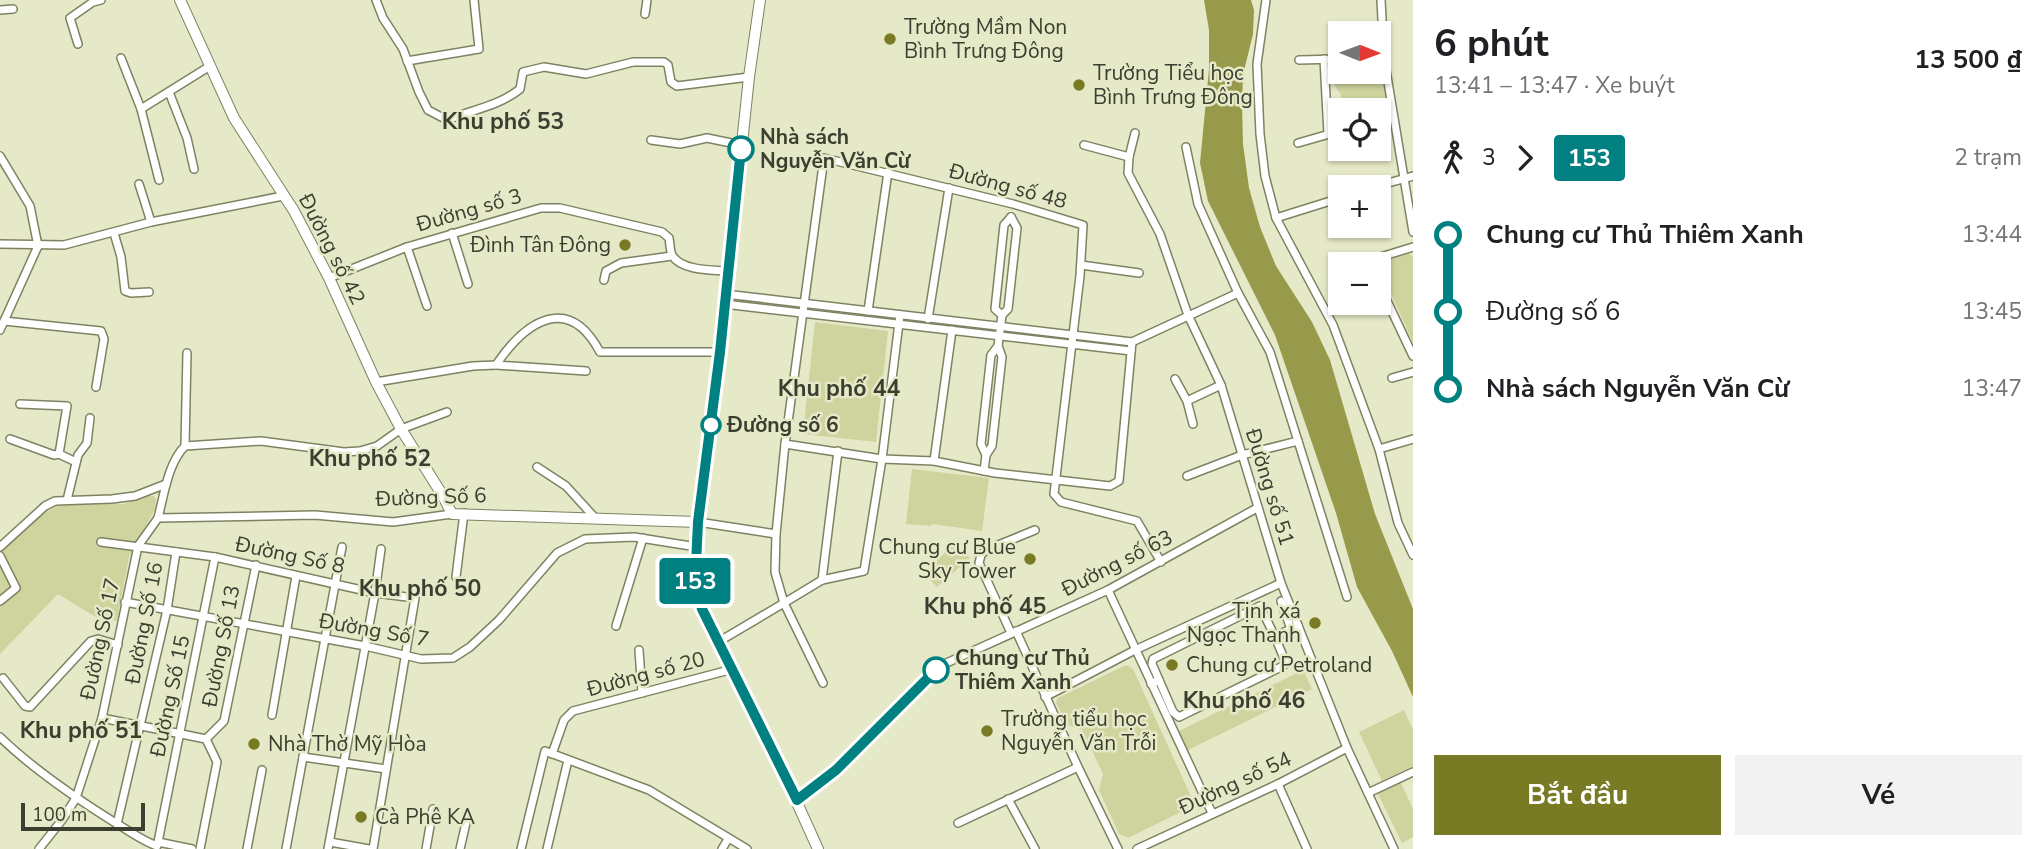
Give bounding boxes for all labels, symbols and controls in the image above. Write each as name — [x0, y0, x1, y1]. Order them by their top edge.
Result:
place label: Trường Mầm Non Bình Trưng Đông — [904, 13, 1067, 65]
text: 6 phút — [1434, 18, 1549, 69]
north arrow — [1328, 21, 1391, 84]
map controls — [1328, 21, 1391, 315]
marker: Trường Mầm Non Bình Trưng Đông — [882, 31, 898, 47]
text: 13 500 ₫ — [1914, 42, 2022, 77]
place label: Trường Tiểu học Bình Trưng Đông — [1093, 59, 1253, 111]
text: 13:41 – 13:47 · Xe buýt — [1434, 70, 1675, 101]
marker: Trường Tiểu học Bình Trưng Đông — [1071, 77, 1087, 93]
button: locate — [1328, 98, 1391, 161]
district label: Khu phố 53 — [442, 106, 564, 137]
place label: Nhà sách Nguyễn Văn Cừ — [760, 123, 912, 175]
marker: Nhà sách Nguyễn Văn Cừ — [728, 136, 754, 162]
icon: walk — [1434, 139, 1472, 177]
icon: forward — [1506, 139, 1544, 177]
text: 3 — [1482, 142, 1496, 173]
text: 153 — [1568, 142, 1611, 174]
text: 2 trạm — [1954, 142, 2022, 173]
street label: Đường số 48 — [945, 157, 1070, 215]
button: + — [1328, 175, 1391, 238]
street label: Đường số 3 — [412, 182, 525, 239]
street label: Đường số 42 — [292, 188, 372, 309]
text: Chung cư Thủ Thiêm Xanh — [1486, 217, 1804, 252]
text: 13:44 — [1962, 219, 2022, 250]
place label: Đình Tân Đông — [469, 231, 611, 259]
marker: Đình Tân Đông — [617, 237, 633, 253]
button: − — [1328, 252, 1391, 315]
text: Đường số 6 — [1486, 294, 1620, 329]
text: 13:45 — [1962, 296, 2022, 327]
text: Nhà sách Nguyễn Văn Cừ — [1486, 371, 1789, 406]
district label: Khu phố 44 — [778, 373, 900, 404]
text: 13:47 — [1962, 373, 2022, 404]
place label: Đường số 6 — [726, 411, 839, 439]
marker: Đường số 6 — [701, 415, 721, 435]
street label: Đường số 51 — [1239, 424, 1301, 549]
district label: Khu phố 52 — [309, 443, 431, 474]
street label: Đường Số 6 — [374, 481, 487, 513]
street label: Đường số 63 — [1056, 523, 1177, 603]
street label: Đường Số 8 — [232, 530, 347, 580]
place label: Chung cư Blue Sky Tower — [878, 533, 1016, 585]
marker: Chung cư Blue Sky Tower — [1022, 551, 1038, 567]
line badge: 153 — [655, 558, 735, 604]
street label: Đường Số 16 — [118, 560, 170, 687]
text: 153 — [673, 565, 717, 597]
district label: Khu phố 50 — [359, 573, 481, 604]
street label: Đường Số 17 — [73, 576, 127, 703]
street label: Đường Số 13 — [195, 583, 247, 710]
district label: Khu phố 45 — [924, 591, 1046, 622]
place label: Tịnh xá Ngọc Thanh — [1187, 597, 1301, 649]
street label: Đường Số 7 — [316, 606, 431, 653]
marker: Tịnh xá Ngọc Thanh — [1307, 615, 1323, 631]
street label: Đường Số 15 — [143, 633, 197, 760]
place label: Chung cư Thủ Thiêm Xanh — [955, 644, 1090, 696]
street label: Đường số 20 — [583, 645, 708, 703]
place label: Chung cư Petroland — [1186, 651, 1372, 679]
marker: Chung cư Thủ Thiêm Xanh — [923, 657, 949, 683]
marker: Chung cư Petroland — [1164, 657, 1180, 673]
district label: Khu phố 46 — [1183, 685, 1305, 716]
place label: Trường tiểu học Nguyễn Văn Trỗi — [1001, 705, 1156, 757]
district label: Khu phố 51 — [20, 715, 142, 746]
marker: Trường tiểu học Nguyễn Văn Trỗi — [979, 723, 995, 739]
place label: Nhà Thờ Mỹ Hòa — [268, 730, 427, 758]
marker: Nhà Thờ Mỹ Hòa — [246, 736, 262, 752]
street label: Đường số 54 — [1173, 745, 1296, 822]
button: Bắt đầu — [1434, 755, 1721, 835]
button: Vé — [1735, 755, 2022, 835]
scale bar — [21, 800, 145, 832]
text: 100 m — [32, 802, 87, 828]
place label: Cà Phê KA — [375, 803, 475, 831]
marker: Cà Phê KA — [353, 809, 369, 825]

